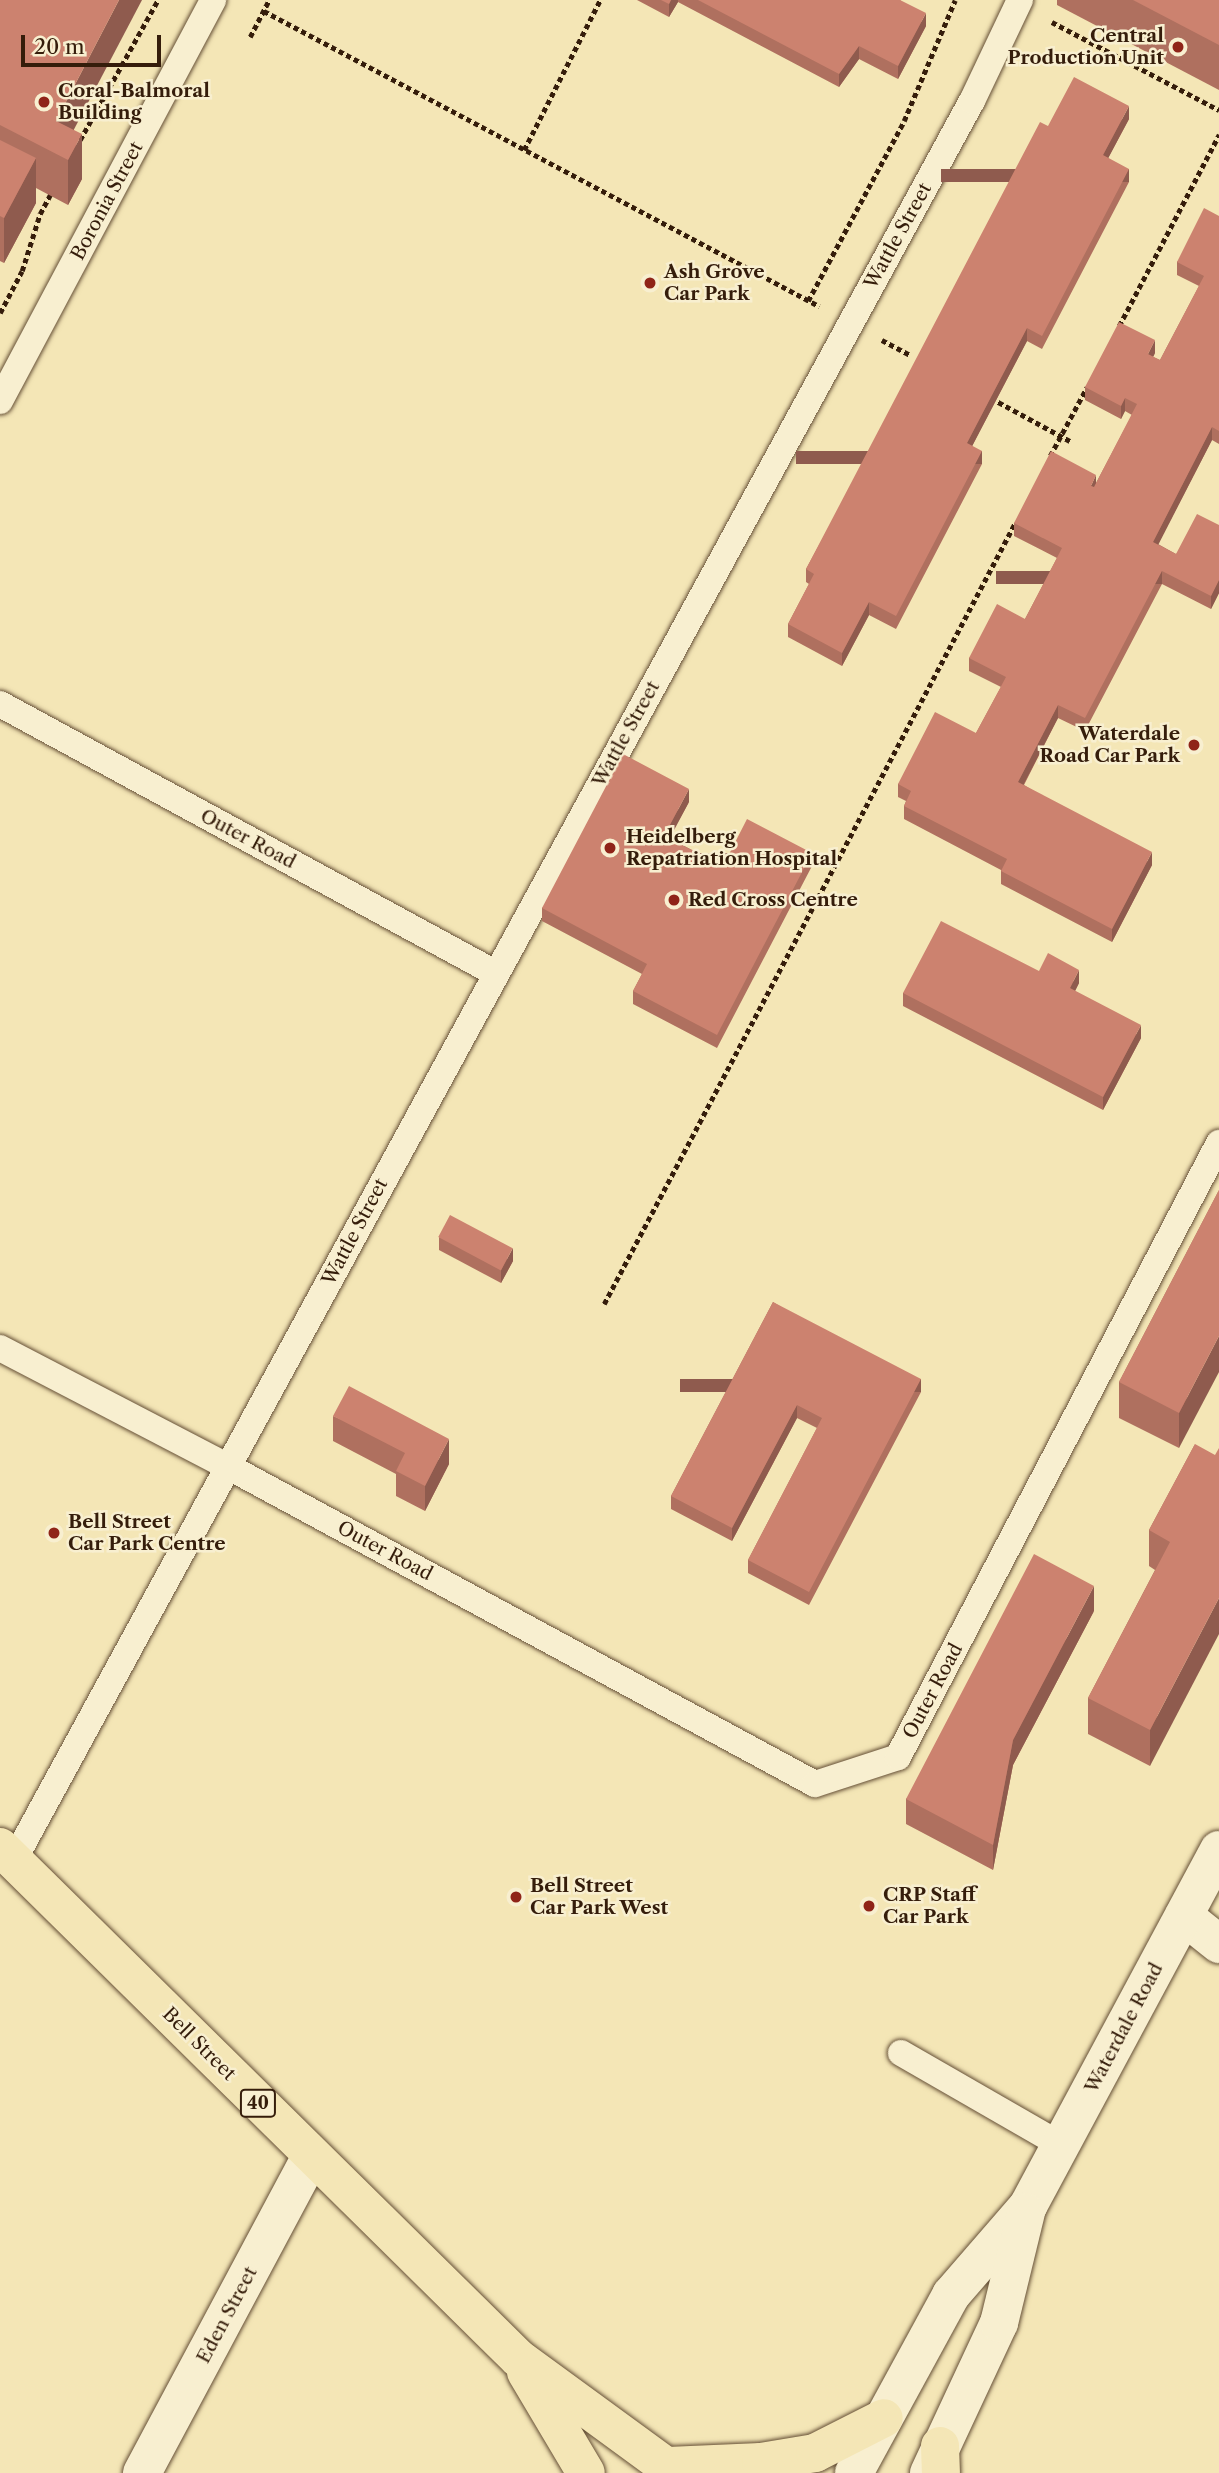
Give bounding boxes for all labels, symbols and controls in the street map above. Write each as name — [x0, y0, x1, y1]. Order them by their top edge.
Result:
scale bar — [24, 21, 164, 65]
place label: Central Production Unit — [1007, 25, 1164, 69]
text: 20 m — [34, 34, 85, 59]
marker: Central Production Unit — [1170, 39, 1186, 55]
place label: Coral-Balmoral Building — [58, 80, 210, 124]
marker: Coral-Balmoral Building — [36, 94, 52, 110]
street label: Boronia Street — [66, 138, 148, 264]
street label: Wattle Street — [859, 179, 937, 293]
place label: Ash Grove Car Park — [664, 261, 765, 305]
marker: Ash Grove Car Park — [642, 275, 658, 291]
street label: Wattle Street — [587, 677, 665, 791]
place label: Waterdale Road Car Park — [1039, 723, 1180, 767]
marker: Waterdale Road Car Park — [1186, 737, 1202, 753]
street label: Outer Road — [196, 804, 300, 874]
place label: Heidelberg Repatriation Hospital — [626, 826, 837, 870]
marker: Heidelberg Repatriation Hospital — [600, 838, 620, 858]
place label: Red Cross Centre — [688, 889, 858, 911]
marker: Red Cross Centre — [666, 892, 682, 908]
street label: Wattle Street — [317, 1175, 393, 1289]
place label: Bell Street Car Park Centre — [68, 1511, 226, 1555]
street label: Outer Road — [333, 1516, 437, 1586]
marker: Bell Street Car Park Centre — [46, 1525, 62, 1541]
street label: Outer Road — [898, 1639, 968, 1743]
place label: Bell Street Car Park West — [530, 1875, 669, 1919]
place label: CRP Staff Car Park — [883, 1884, 977, 1928]
marker: Bell Street Car Park West — [508, 1889, 524, 1905]
marker: CRP Staff Car Park — [861, 1898, 877, 1914]
street label: Waterdale Road — [1080, 1959, 1168, 2097]
street label: Bell Street — [158, 2003, 240, 2085]
road number: 40 — [239, 2088, 277, 2118]
street label: Eden Street — [192, 2263, 262, 2367]

